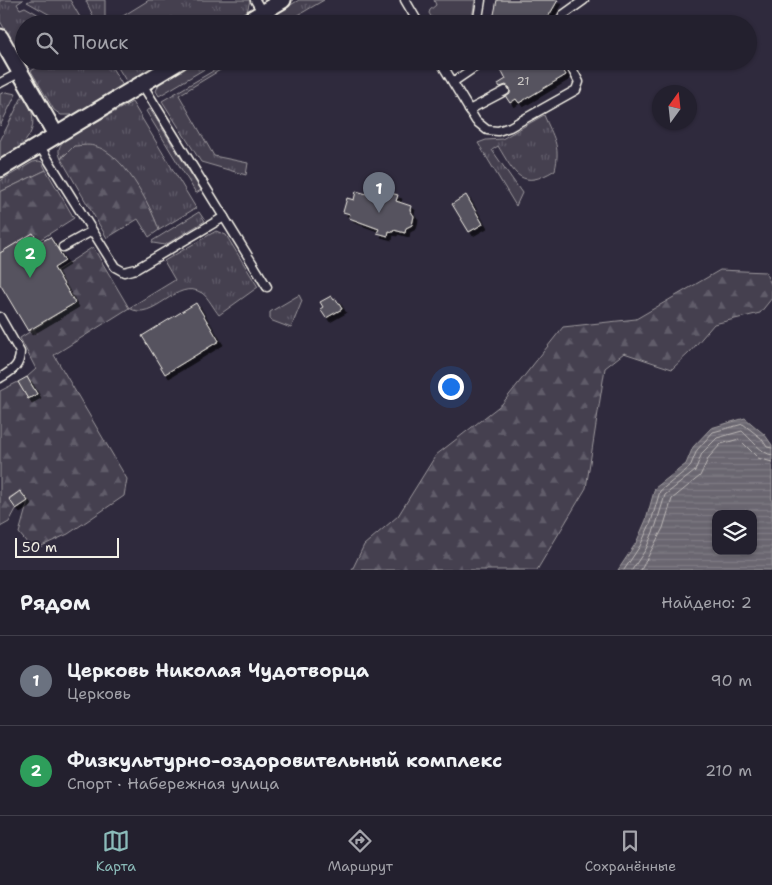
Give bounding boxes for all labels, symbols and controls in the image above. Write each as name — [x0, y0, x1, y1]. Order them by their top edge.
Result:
search box — [15, 15, 757, 70]
icon: search — [33, 29, 61, 57]
text: Поиск — [73, 30, 128, 55]
house number: 21 — [517, 73, 529, 89]
north arrow — [652, 85, 697, 130]
pin: 1 — [363, 172, 395, 213]
pin: 2 — [14, 237, 46, 278]
your location — [438, 374, 464, 400]
map controls — [712, 510, 757, 555]
button: layers — [712, 510, 757, 555]
scale bar — [15, 535, 119, 558]
text: 50 m — [22, 538, 57, 556]
text: Рядом — [20, 589, 90, 617]
text: Найдено: 2 — [661, 592, 752, 613]
text: Церковь Николая Чудотворца — [67, 658, 369, 683]
text: 1 — [32, 670, 40, 691]
text: 90 m — [711, 670, 752, 691]
text: Церковь — [67, 683, 131, 704]
text: Физкультурно-оздоровительный комплекс — [67, 748, 502, 773]
text: 2 — [30, 760, 42, 781]
text: 210 m — [705, 760, 752, 781]
text: Спорт · Набережная улица — [67, 773, 279, 794]
tab: Карта — [96, 827, 136, 875]
tab: Маршрут — [328, 827, 393, 875]
tab: Сохранённые — [585, 827, 676, 875]

